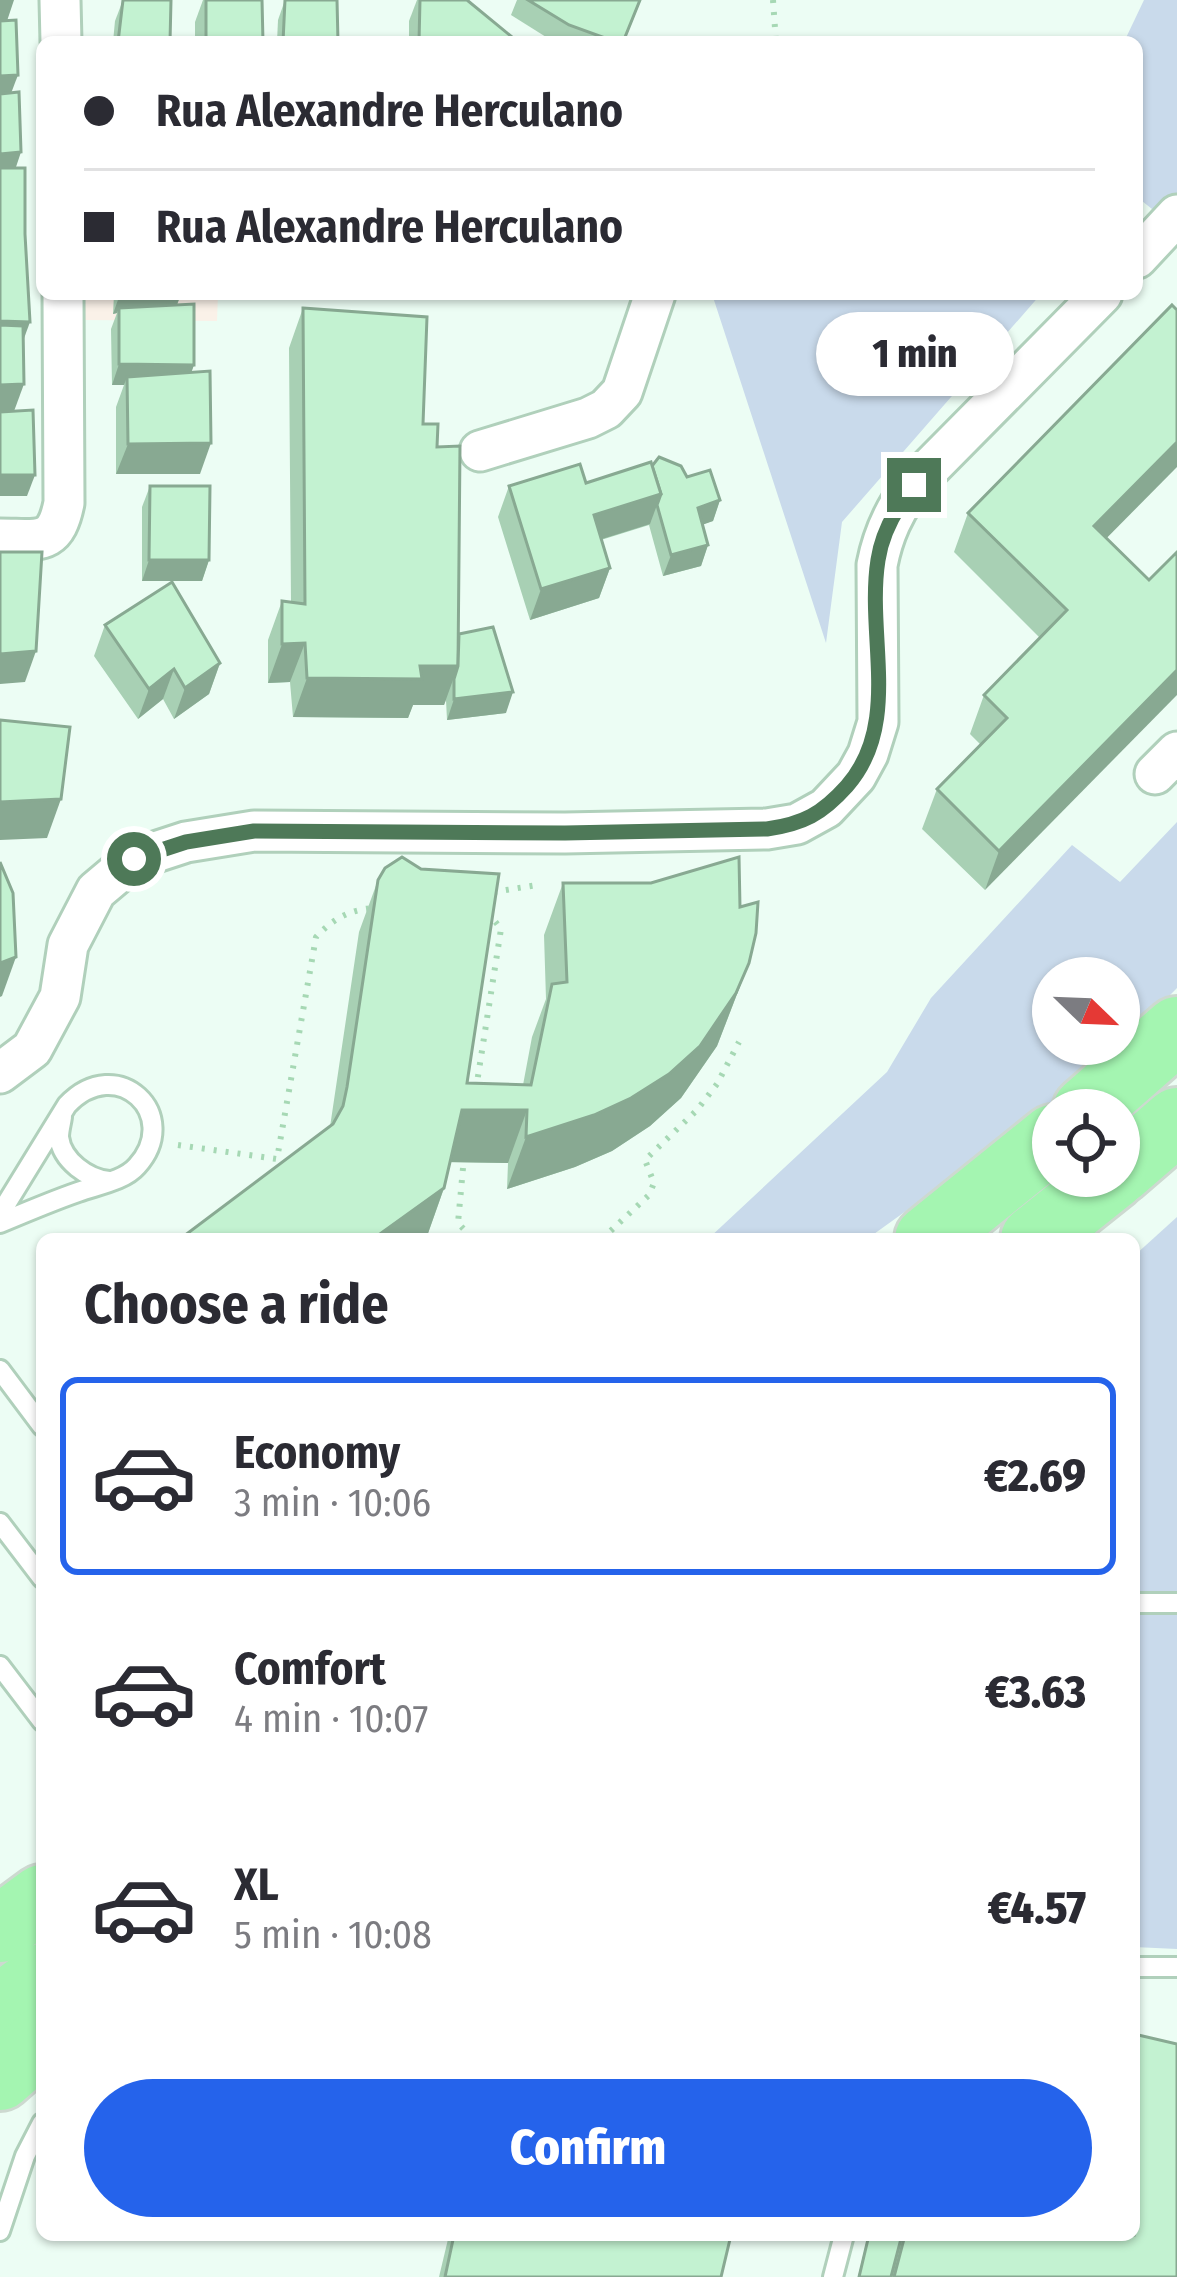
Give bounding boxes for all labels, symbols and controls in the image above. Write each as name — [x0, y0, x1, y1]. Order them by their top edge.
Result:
text: Rua Alexandre Herculano — [156, 84, 623, 138]
text: Rua Alexandre Herculano — [156, 200, 623, 254]
callout: 1 min — [815, 311, 1013, 395]
text: 1 min — [873, 331, 957, 377]
route end — [887, 458, 941, 512]
route start — [107, 832, 161, 886]
north arrow — [1032, 957, 1140, 1065]
map controls — [1032, 957, 1140, 1197]
button: locate — [1032, 1089, 1140, 1197]
text: Choose a ride — [84, 1273, 389, 1337]
icon: car — [90, 1422, 198, 1530]
text: Economy — [234, 1426, 400, 1480]
text: €2.69 — [984, 1449, 1086, 1503]
text: 3 min · 10:06 — [234, 1480, 431, 1526]
icon: car — [90, 1638, 198, 1746]
text: Comfort — [234, 1642, 386, 1696]
text: €3.63 — [985, 1665, 1086, 1719]
text: 4 min · 10:07 — [234, 1696, 428, 1742]
icon: car — [90, 1854, 198, 1962]
text: XL — [234, 1858, 279, 1912]
text: €4.57 — [988, 1881, 1086, 1935]
text: 5 min · 10:08 — [234, 1912, 432, 1958]
button: Confirm — [84, 2079, 1092, 2217]

